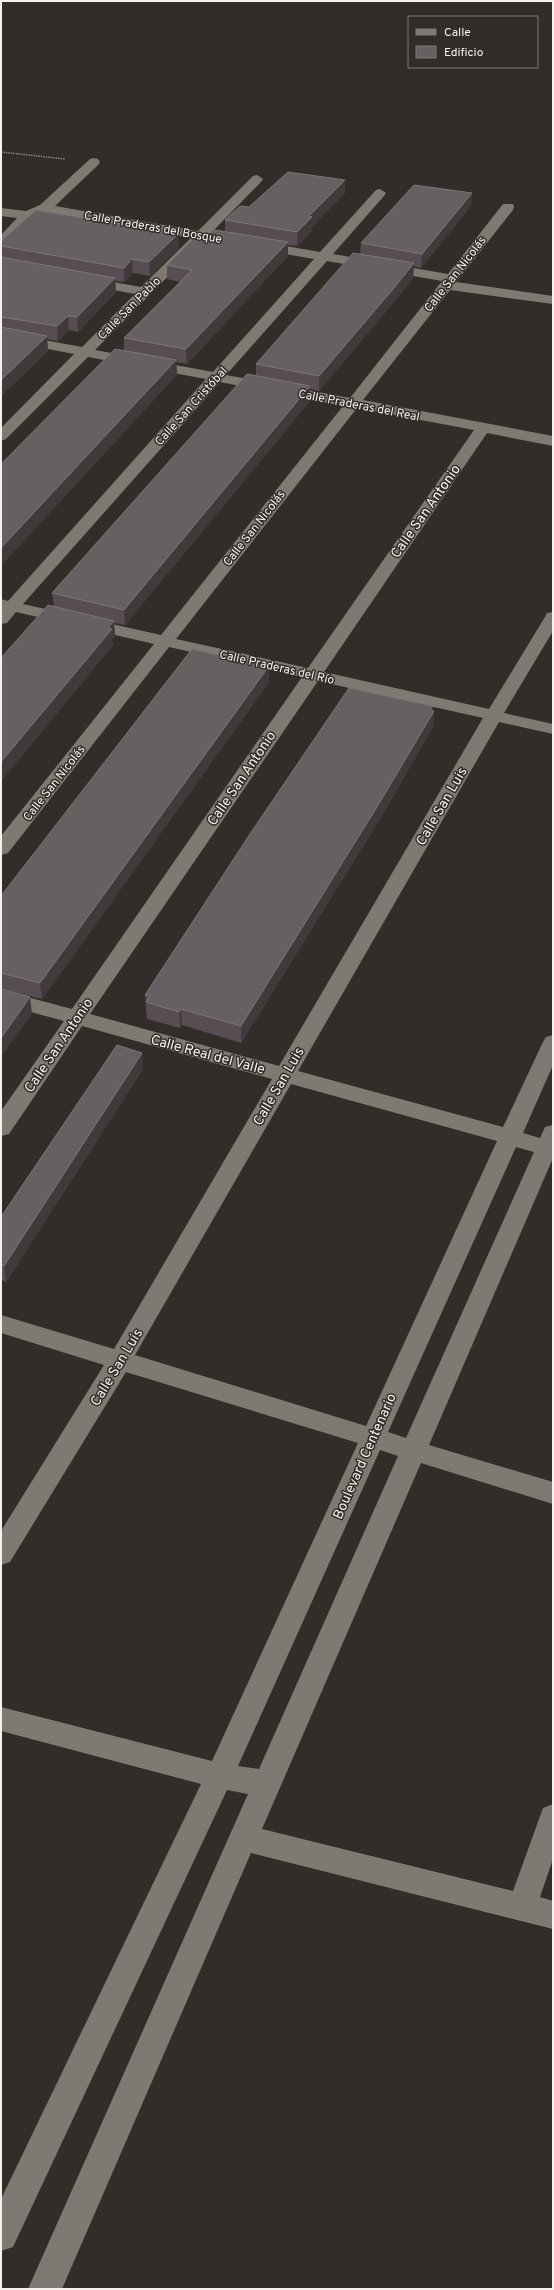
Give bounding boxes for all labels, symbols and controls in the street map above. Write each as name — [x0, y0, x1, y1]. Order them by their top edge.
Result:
legend — [408, 16, 538, 68]
text: Calle — [444, 25, 471, 41]
text: Edificio — [444, 45, 484, 61]
street label: Calle Praderas del Bosque — [83, 208, 223, 248]
street label: Calle San Nicolás — [421, 233, 491, 316]
street label: Calle San Pablo — [95, 273, 165, 344]
street label: Calle San Cristóbal — [152, 364, 232, 450]
street label: Calle Praderas del Real — [297, 386, 421, 426]
street label: Calle San Antonio — [388, 462, 465, 562]
street label: Calle San Nicolás — [220, 487, 290, 570]
street label: Calle Praderas del Río — [218, 647, 336, 689]
street label: Calle San Antonio — [204, 728, 280, 829]
street label: Calle San Nicolás — [20, 742, 90, 825]
street label: Calle San Luis — [413, 765, 472, 849]
street label: Calle San Antonio — [21, 995, 97, 1096]
street label: Calle Real del Valle — [149, 1032, 267, 1079]
street label: Calle San Luis — [250, 1045, 309, 1129]
street label: Calle San Luis — [87, 1326, 147, 1410]
street label: Boulevard Centenario — [330, 1391, 401, 1522]

